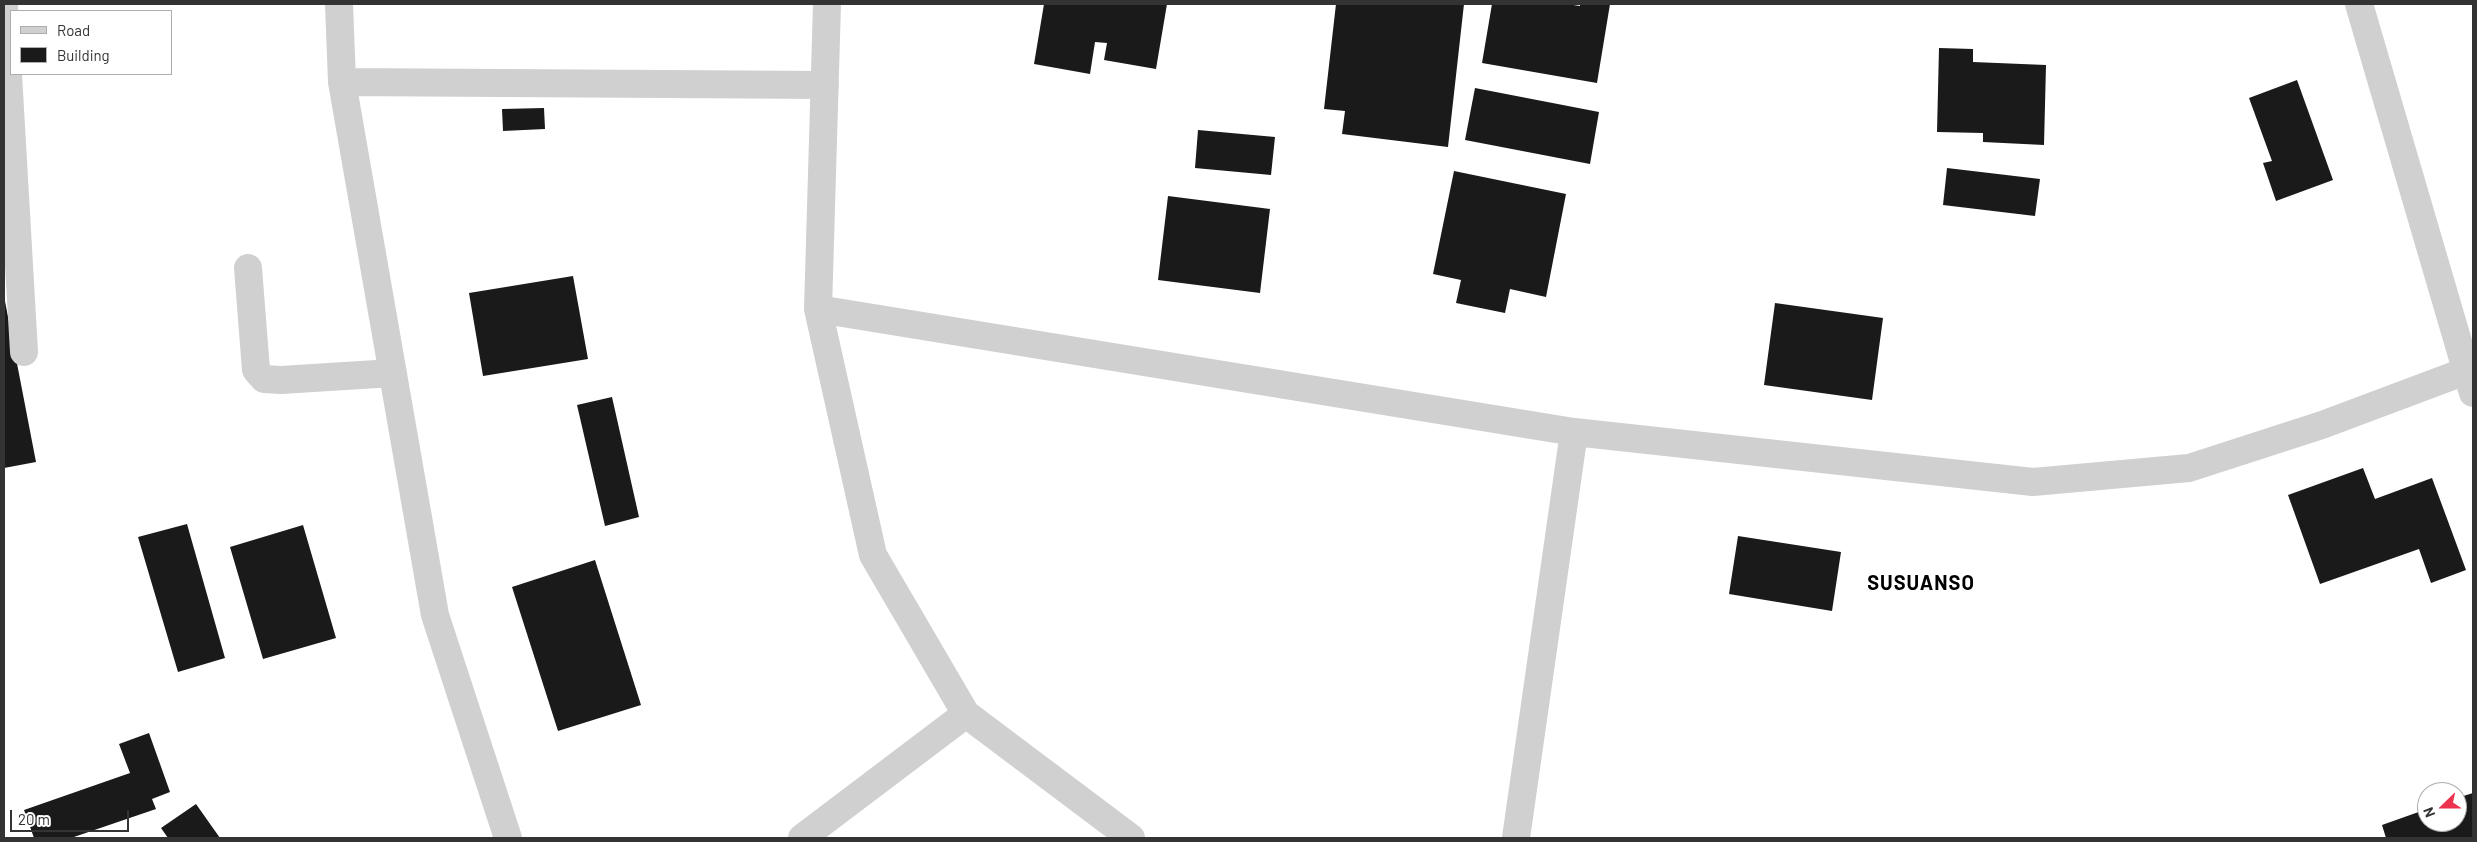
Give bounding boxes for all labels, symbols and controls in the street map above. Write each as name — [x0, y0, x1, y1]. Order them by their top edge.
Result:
legend — [10, 10, 172, 75]
text: Road — [57, 21, 90, 39]
text: Building — [57, 46, 110, 64]
district label: SUSUANSO — [1866, 571, 1976, 595]
north arrow — [2417, 782, 2467, 832]
scale bar — [12, 800, 131, 832]
text: N — [2419, 805, 2438, 820]
text: 20 m — [18, 810, 50, 828]

